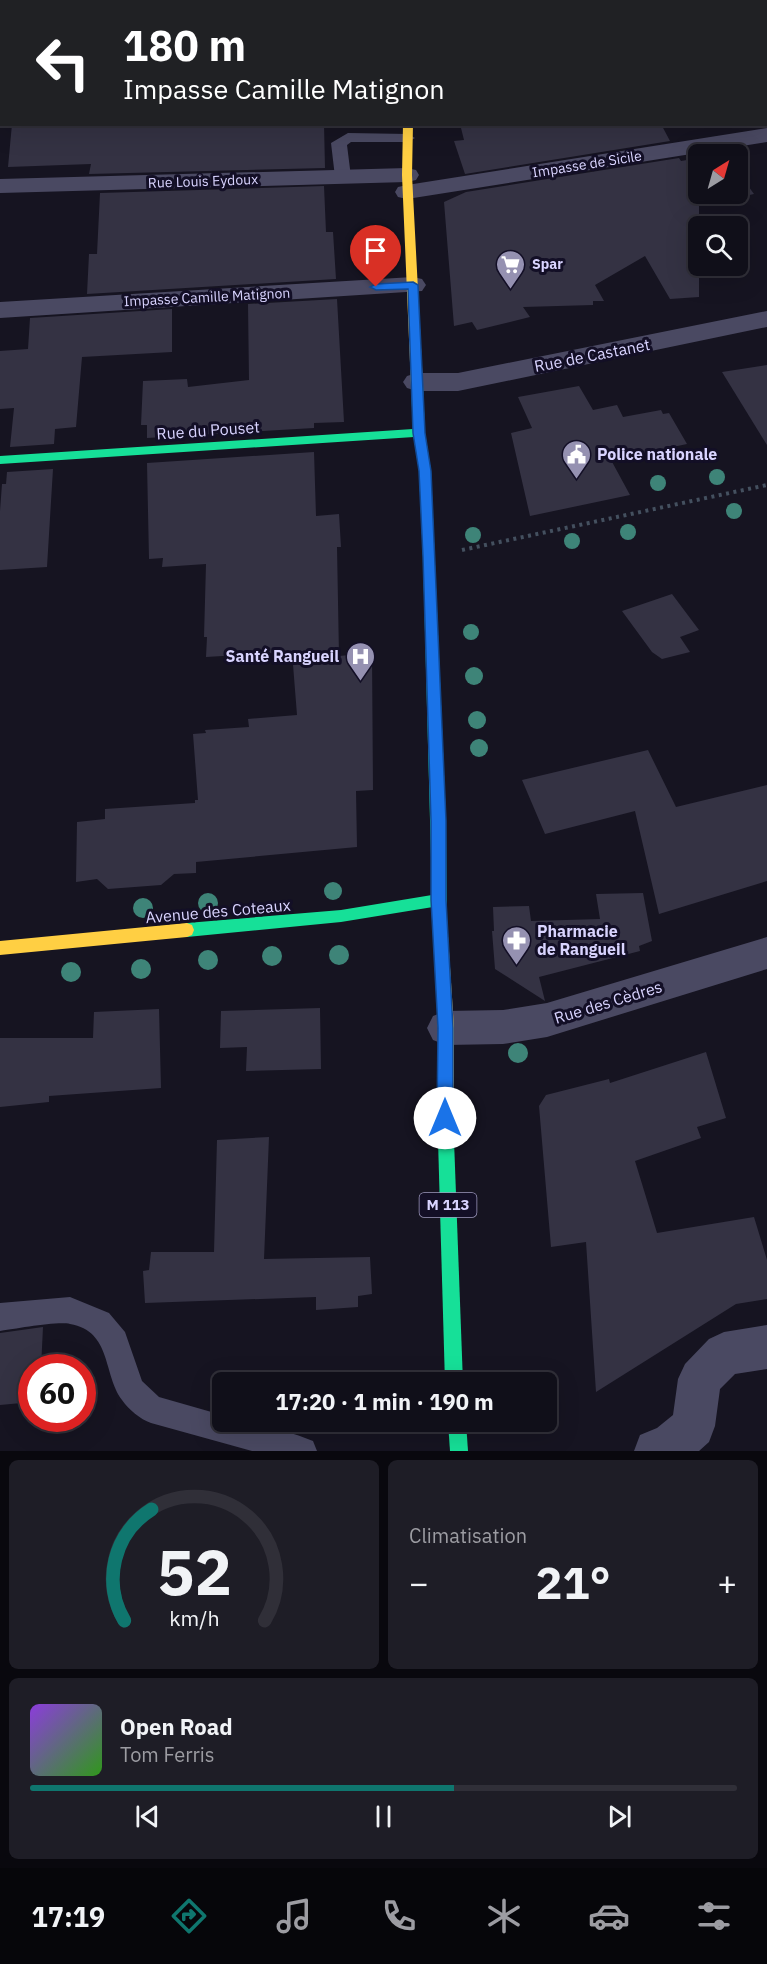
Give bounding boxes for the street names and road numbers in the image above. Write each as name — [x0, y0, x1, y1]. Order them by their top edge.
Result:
street label: Impasse de Sicile — [531, 146, 643, 182]
street label: Rue Louis Eydoux — [148, 170, 258, 192]
street label: Impasse Camille Matignon — [123, 284, 291, 310]
street label: Rue de Castanet — [532, 334, 652, 376]
street label: Rue du Pouset — [156, 416, 260, 444]
street label: Avenue des Coteaux — [144, 895, 292, 927]
street label: Rue des Cèdres — [552, 976, 664, 1028]
road number: M 113 — [420, 1193, 476, 1217]

